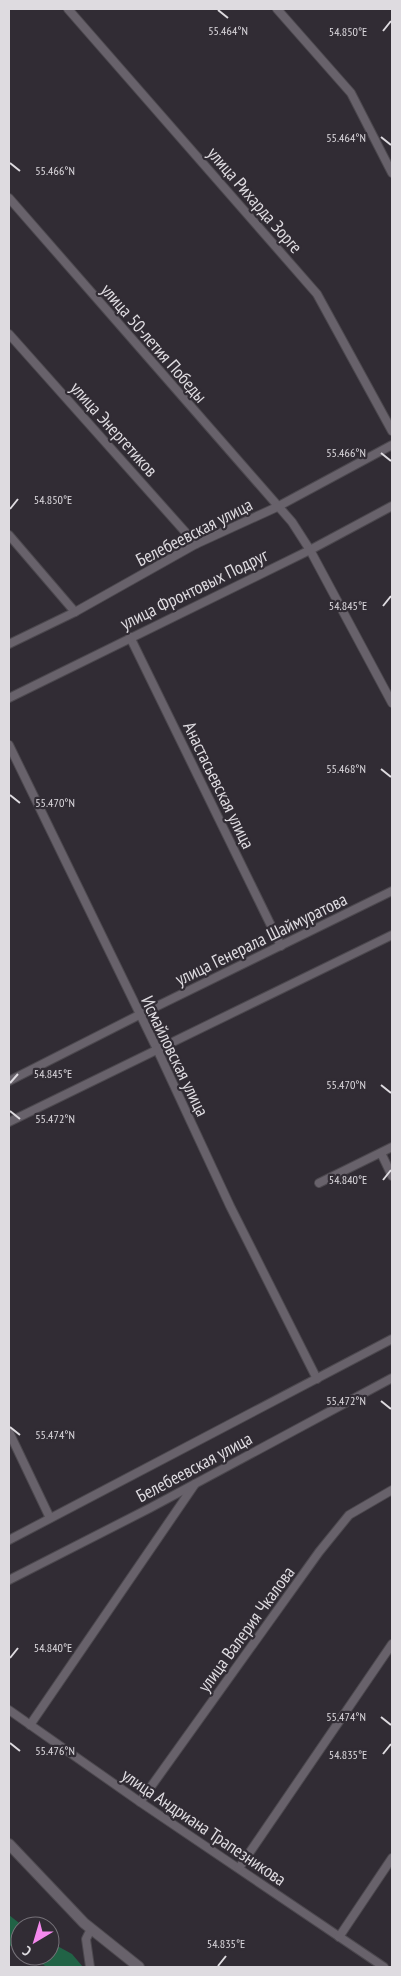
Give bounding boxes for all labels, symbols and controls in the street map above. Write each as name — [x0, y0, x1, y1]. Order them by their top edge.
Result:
text: 55.464°N — [208, 23, 248, 38]
text: 54.850°E — [329, 24, 367, 39]
text: 55.464°N — [326, 130, 366, 145]
street label: улица Рихарда Зорге — [202, 142, 308, 258]
text: 55.466°N — [35, 163, 75, 178]
street label: улица 50-летия Победы — [96, 279, 212, 407]
street label: улица Энергетиков — [65, 377, 163, 481]
text: 55.466°N — [326, 445, 366, 460]
text: 54.850°E — [34, 492, 72, 507]
street label: Белебеевская улица — [132, 493, 256, 571]
street label: улица Фронтовых Подруг — [116, 543, 272, 635]
text: 54.845°E — [329, 598, 367, 613]
street label: Анастасьевская улица — [178, 718, 260, 852]
text: 55.468°N — [326, 761, 366, 776]
text: 55.470°N — [35, 795, 75, 810]
street label: улица Генерала Шаймуратова — [171, 887, 351, 991]
street label: Исмайловская улица — [136, 992, 214, 1120]
text: 54.845°E — [34, 1066, 72, 1081]
text: 55.470°N — [326, 1077, 366, 1092]
text: 55.472°N — [35, 1111, 75, 1126]
text: 54.840°E — [329, 1172, 367, 1187]
text: 55.472°N — [326, 1393, 366, 1408]
text: 55.474°N — [35, 1427, 75, 1442]
street label: Белебеевская улица — [132, 1427, 256, 1507]
street label: улица Валерия Чкалова — [193, 1561, 299, 1697]
text: 54.840°E — [34, 1640, 72, 1655]
text: 55.474°N — [326, 1709, 366, 1724]
text: 55.476°N — [35, 1743, 75, 1758]
text: 54.835°E — [329, 1747, 367, 1762]
street label: улица Андриана Трапезникова — [117, 1763, 291, 1891]
north arrow — [10, 1916, 60, 1966]
text: 54.835°E — [207, 1936, 245, 1951]
text: С — [18, 1942, 35, 1960]

